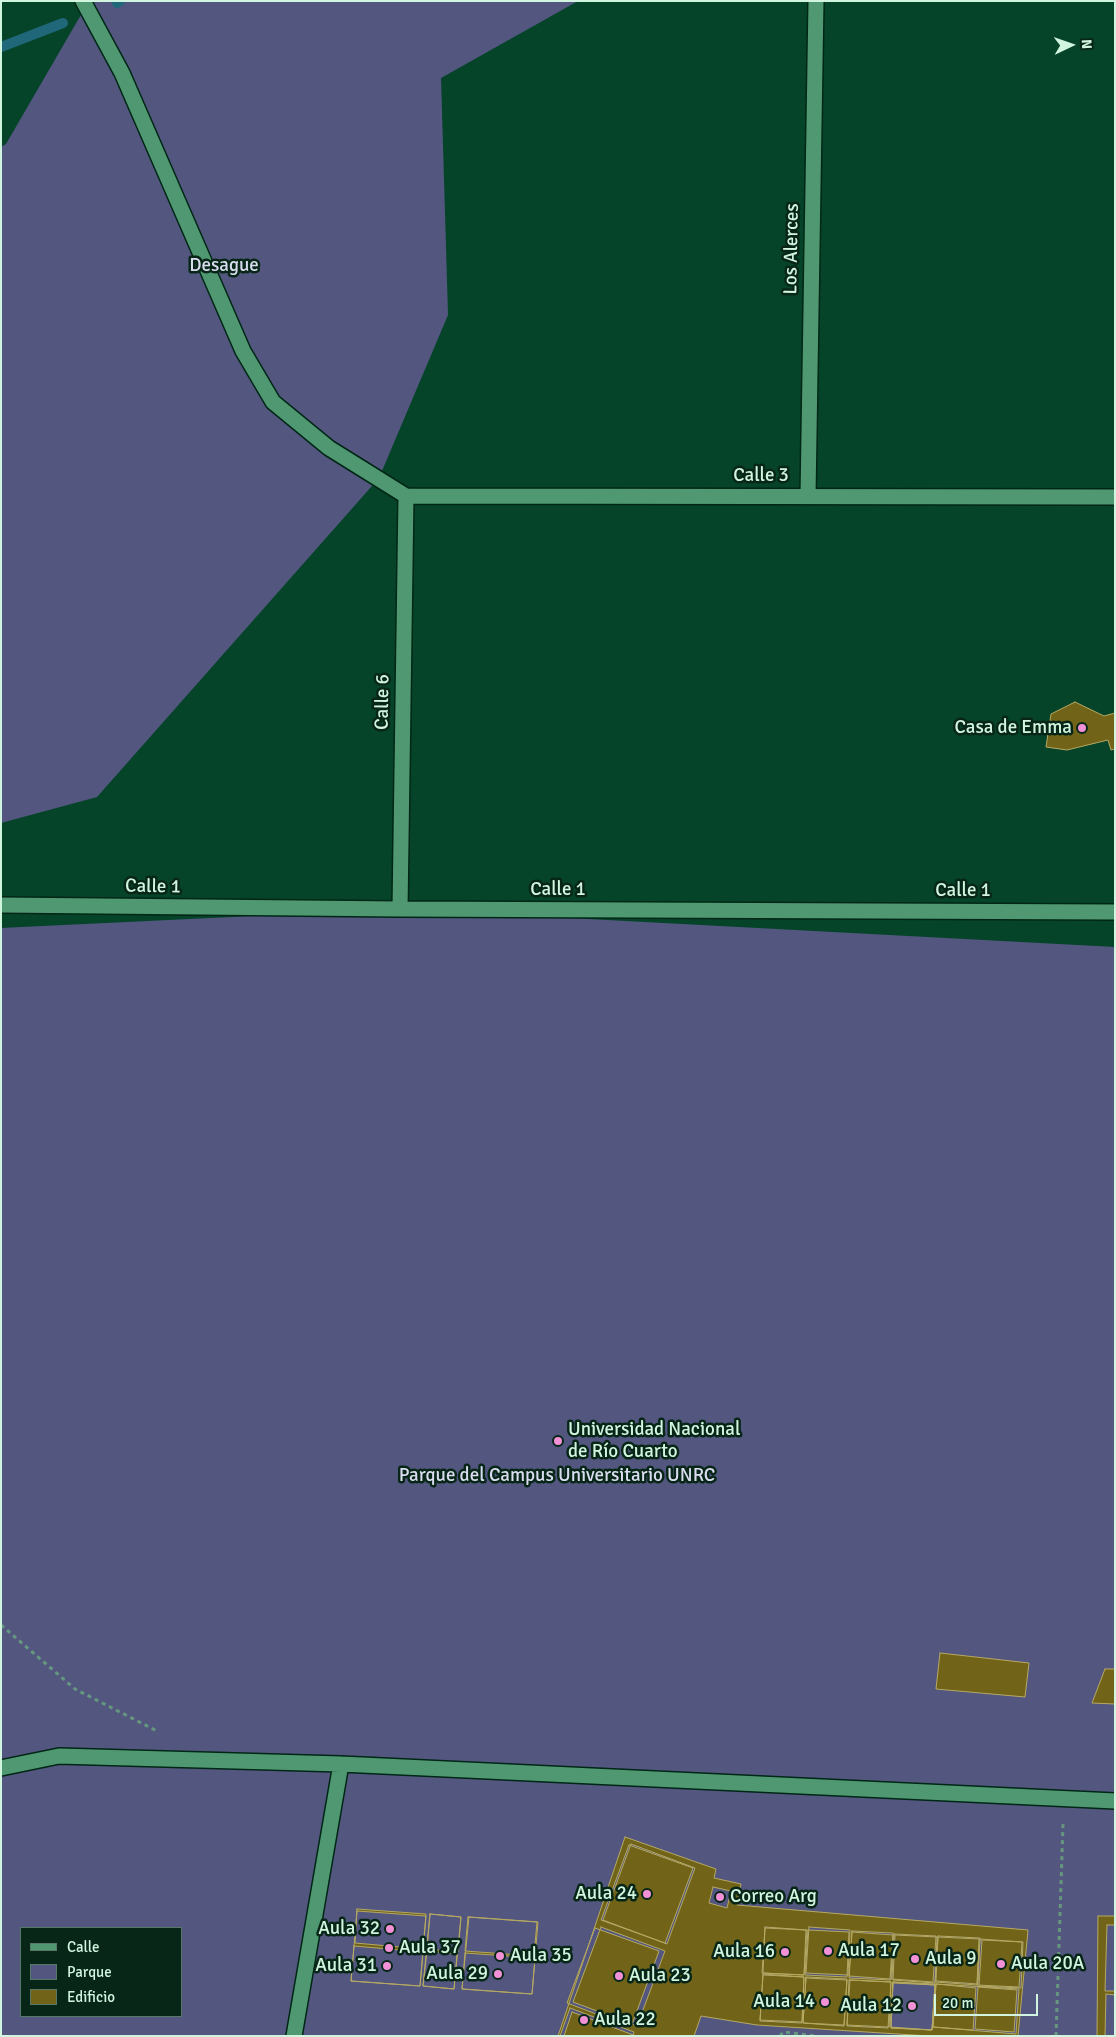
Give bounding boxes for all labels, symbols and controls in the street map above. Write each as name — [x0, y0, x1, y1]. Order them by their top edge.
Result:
north arrow — [1046, 20, 1096, 70]
text: N — [1078, 39, 1095, 50]
street label: Los Alerces — [780, 203, 804, 295]
park label: Desague — [189, 255, 259, 277]
street label: Calle 3 — [733, 465, 789, 487]
street label: Calle 6 — [371, 674, 395, 730]
place label: Casa de Emma — [954, 717, 1072, 739]
marker: Casa de Emma — [1076, 722, 1088, 734]
street label: Calle 1 — [125, 875, 181, 899]
street label: Calle 1 — [530, 879, 586, 901]
street label: Calle 1 — [935, 880, 991, 902]
place label: Universidad Nacional de Río Cuarto — [568, 1419, 741, 1463]
marker: Universidad Nacional de Río Cuarto — [552, 1435, 564, 1447]
park label: Parque del Campus Universitario UNRC — [399, 1465, 715, 1487]
place label: Aula 24 — [575, 1883, 637, 1905]
place label: Correo Arg — [730, 1886, 817, 1908]
marker: Aula 24 — [641, 1888, 653, 1900]
marker: Correo Arg — [714, 1891, 726, 1903]
place label: Aula 32 — [318, 1918, 380, 1940]
marker: Aula 32 — [384, 1923, 396, 1935]
legend — [20, 1927, 182, 2017]
place label: Aula 37 — [399, 1937, 461, 1959]
text: Calle — [67, 1938, 100, 1956]
place label: Aula 17 — [838, 1940, 900, 1962]
place label: Aula 16 — [713, 1941, 775, 1963]
marker: Aula 37 — [383, 1942, 395, 1954]
place label: Aula 35 — [510, 1945, 572, 1967]
marker: Aula 17 — [822, 1945, 834, 1957]
marker: Aula 16 — [779, 1946, 791, 1958]
place label: Aula 9 — [925, 1948, 976, 1970]
marker: Aula 35 — [494, 1950, 506, 1962]
marker: Aula 9 — [909, 1953, 921, 1965]
place label: Aula 20A — [1011, 1953, 1084, 1975]
place label: Aula 31 — [315, 1955, 377, 1977]
marker: Aula 20A — [995, 1958, 1007, 1970]
marker: Aula 31 — [381, 1960, 393, 1972]
text: Parque — [67, 1963, 112, 1981]
place label: Aula 29 — [426, 1963, 488, 1985]
place label: Aula 23 — [629, 1965, 691, 1987]
marker: Aula 29 — [492, 1968, 504, 1980]
marker: Aula 23 — [613, 1970, 625, 1982]
scale bar — [936, 1984, 1040, 2016]
text: Edificio — [67, 1988, 115, 2006]
place label: Aula 14 — [753, 1991, 815, 2013]
text: 20 m — [942, 1994, 973, 2012]
place label: Aula 12 — [840, 1995, 902, 2017]
marker: Aula 14 — [819, 1996, 831, 2008]
marker: Aula 12 — [906, 2000, 918, 2012]
place label: Aula 22 — [594, 2009, 656, 2031]
marker: Aula 22 — [578, 2014, 590, 2026]

